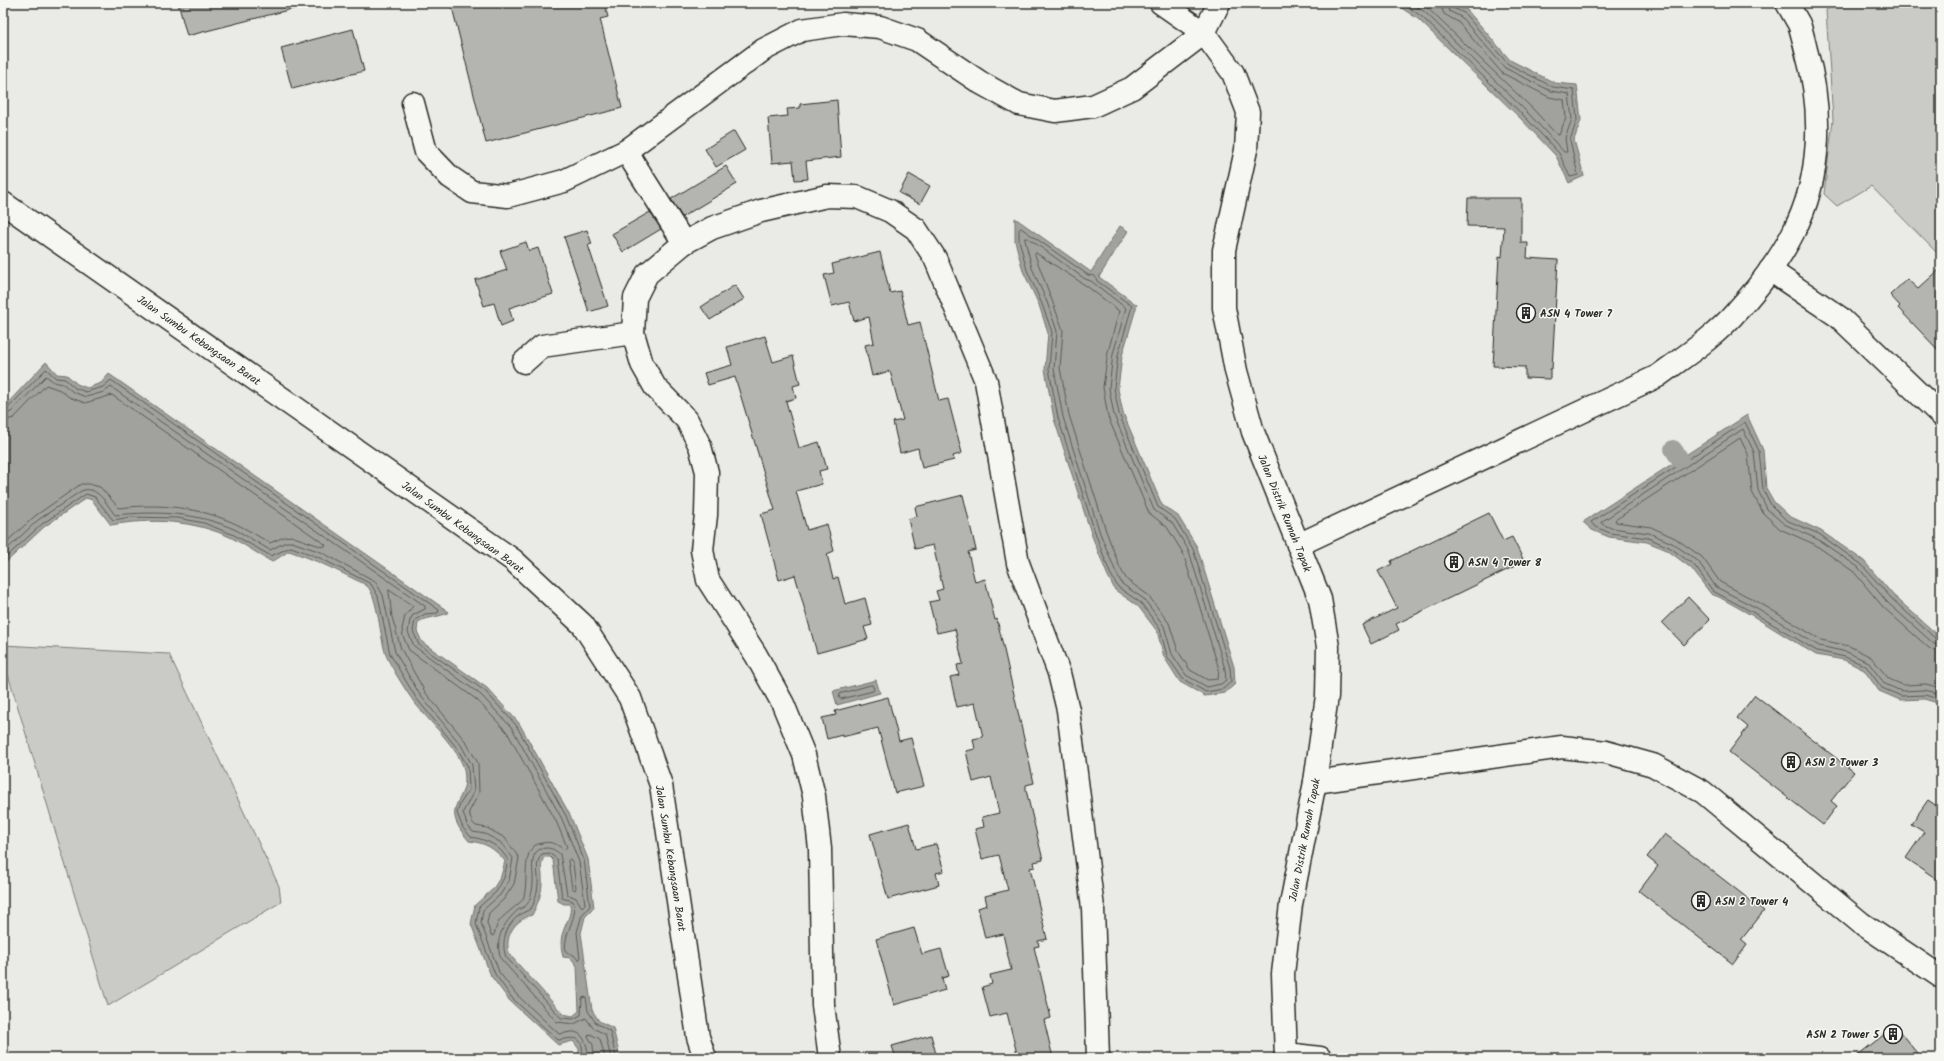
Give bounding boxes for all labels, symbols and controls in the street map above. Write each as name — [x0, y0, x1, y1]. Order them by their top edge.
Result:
street label: Jalan Sumbu Kebangsaan Barat — [133, 291, 265, 391]
building icon: ASN 4 Tower 7 — [1515, 302, 1537, 324]
place label: ASN 4 Tower 7 — [1540, 305, 1613, 323]
street label: Jalan Distrik Rumah Tapak — [1252, 452, 1316, 576]
street label: Jalan Sumbu Kebangsaan Barat — [397, 477, 528, 579]
building icon: ASN 4 Tower 8 — [1443, 551, 1465, 573]
place label: ASN 4 Tower 8 — [1468, 554, 1542, 572]
building icon: ASN 2 Tower 3 — [1780, 751, 1802, 773]
place label: ASN 2 Tower 3 — [1805, 754, 1878, 772]
street label: Jalan Distrik Rumah Tapak — [1284, 776, 1326, 903]
street label: Jalan Sumbu Kebangsaan Barat — [650, 784, 691, 933]
building icon: ASN 2 Tower 4 — [1690, 890, 1712, 912]
place label: ASN 2 Tower 4 — [1715, 893, 1788, 911]
building icon: ASN 2 Tower 5 — [1882, 1023, 1904, 1045]
place label: ASN 2 Tower 5 — [1806, 1026, 1880, 1044]

